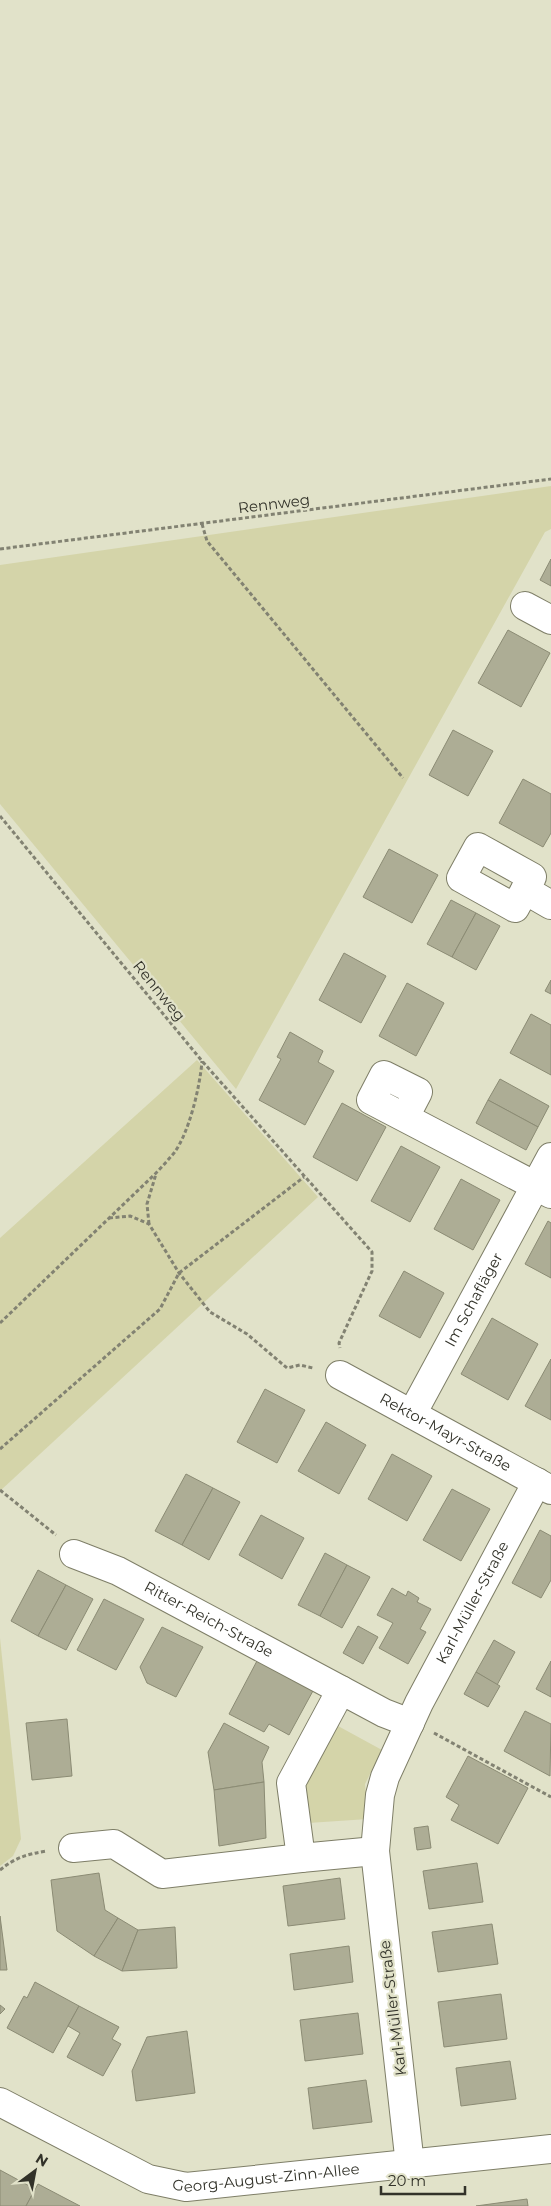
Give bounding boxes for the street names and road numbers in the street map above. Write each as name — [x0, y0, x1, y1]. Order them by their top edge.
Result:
street label: Rennweg — [237, 490, 311, 517]
street label: Rennweg — [129, 957, 190, 1025]
street label: Im Schafläger — [440, 1249, 507, 1350]
street label: Rektor-Mayr-Straße — [377, 1389, 515, 1475]
street label: Karl-Müller-Straße — [432, 1538, 513, 1667]
street label: Ritter-Reich-Straße — [141, 1577, 277, 1661]
street label: Karl-Müller-Straße — [375, 1939, 410, 2077]
street label: Georg-August-Zinn-Allee — [171, 2159, 361, 2196]

